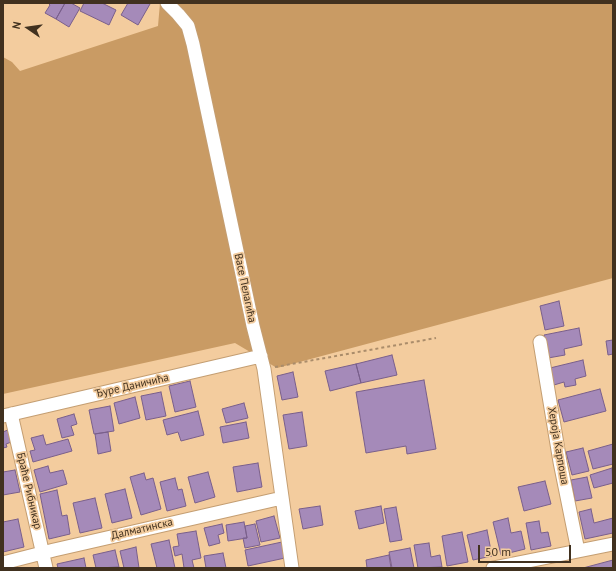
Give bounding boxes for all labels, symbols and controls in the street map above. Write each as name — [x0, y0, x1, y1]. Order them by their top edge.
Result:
north arrow — [8, 8, 48, 48]
text: N — [9, 20, 24, 30]
street label: Васе Пелагића — [231, 252, 259, 324]
street label: Ђуре Даничића — [94, 371, 170, 401]
street label: Хероја Карпоша — [545, 406, 571, 486]
street label: Браће Рибникар — [14, 451, 44, 531]
street label: Далматинска — [110, 515, 174, 543]
scale bar — [480, 537, 573, 563]
text: 50 m — [485, 544, 511, 559]

